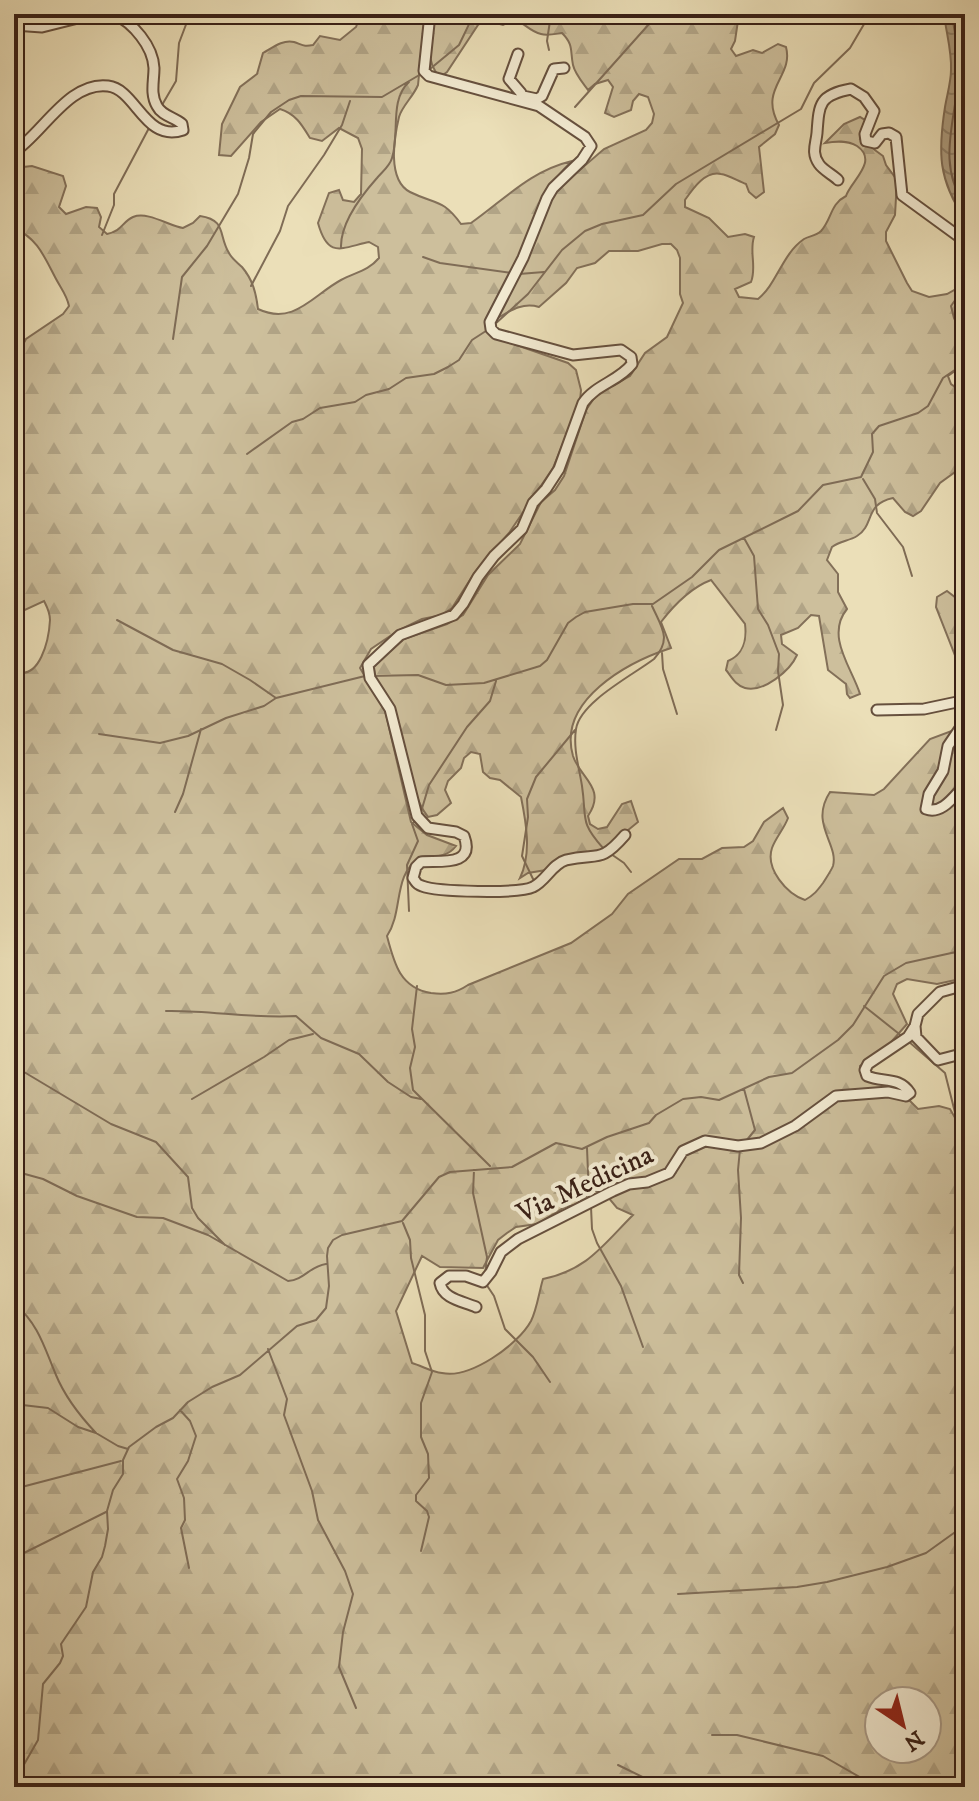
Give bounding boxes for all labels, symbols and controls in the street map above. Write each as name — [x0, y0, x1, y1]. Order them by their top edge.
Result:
street label: Via Medicina — [510, 1137, 659, 1231]
north arrow — [863, 1685, 943, 1765]
text: N — [898, 1724, 929, 1756]

